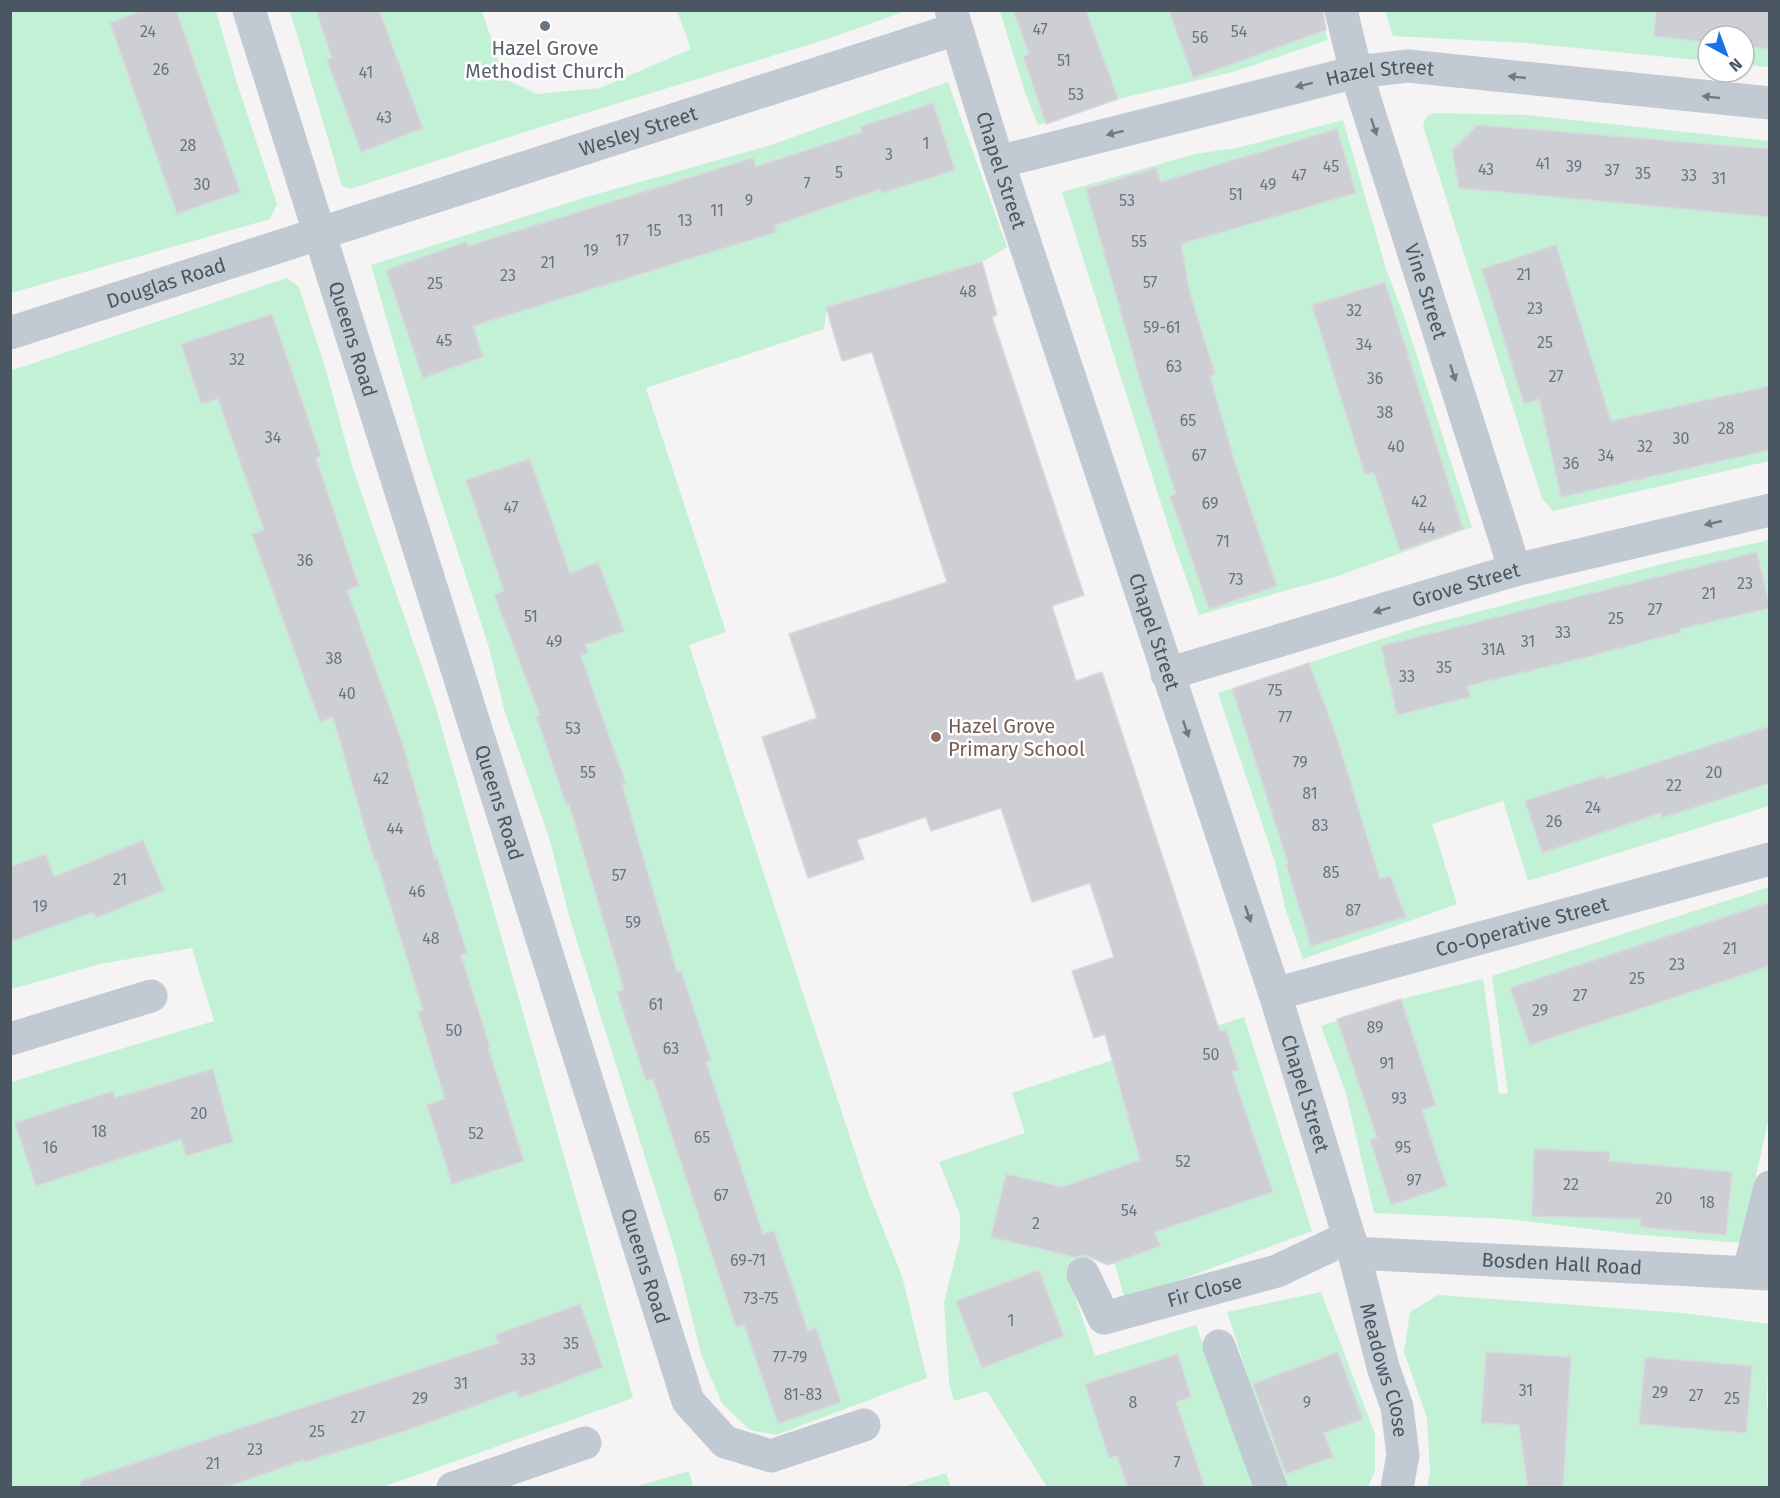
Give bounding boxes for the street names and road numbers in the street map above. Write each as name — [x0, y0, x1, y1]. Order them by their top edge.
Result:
street label: Hazel Street — [1323, 54, 1436, 91]
street label: Wesley Street — [576, 101, 701, 161]
street label: Chapel Street — [971, 109, 1032, 233]
street label: Vine Street — [1400, 240, 1453, 343]
street label: Douglas Road — [103, 252, 229, 313]
street label: Queens Road — [323, 278, 382, 400]
street label: Grove Street — [1409, 557, 1523, 612]
street label: Chapel Street — [1124, 570, 1185, 694]
street label: Queens Road — [470, 742, 529, 863]
street label: Co-Operative Street — [1433, 891, 1612, 962]
street label: Chapel Street — [1276, 1032, 1335, 1156]
street label: Queens Road — [616, 1205, 675, 1327]
street label: Bosden Hall Road — [1481, 1247, 1643, 1280]
street label: Fir Close — [1165, 1269, 1245, 1312]
street label: Meadows Close — [1355, 1300, 1413, 1439]

